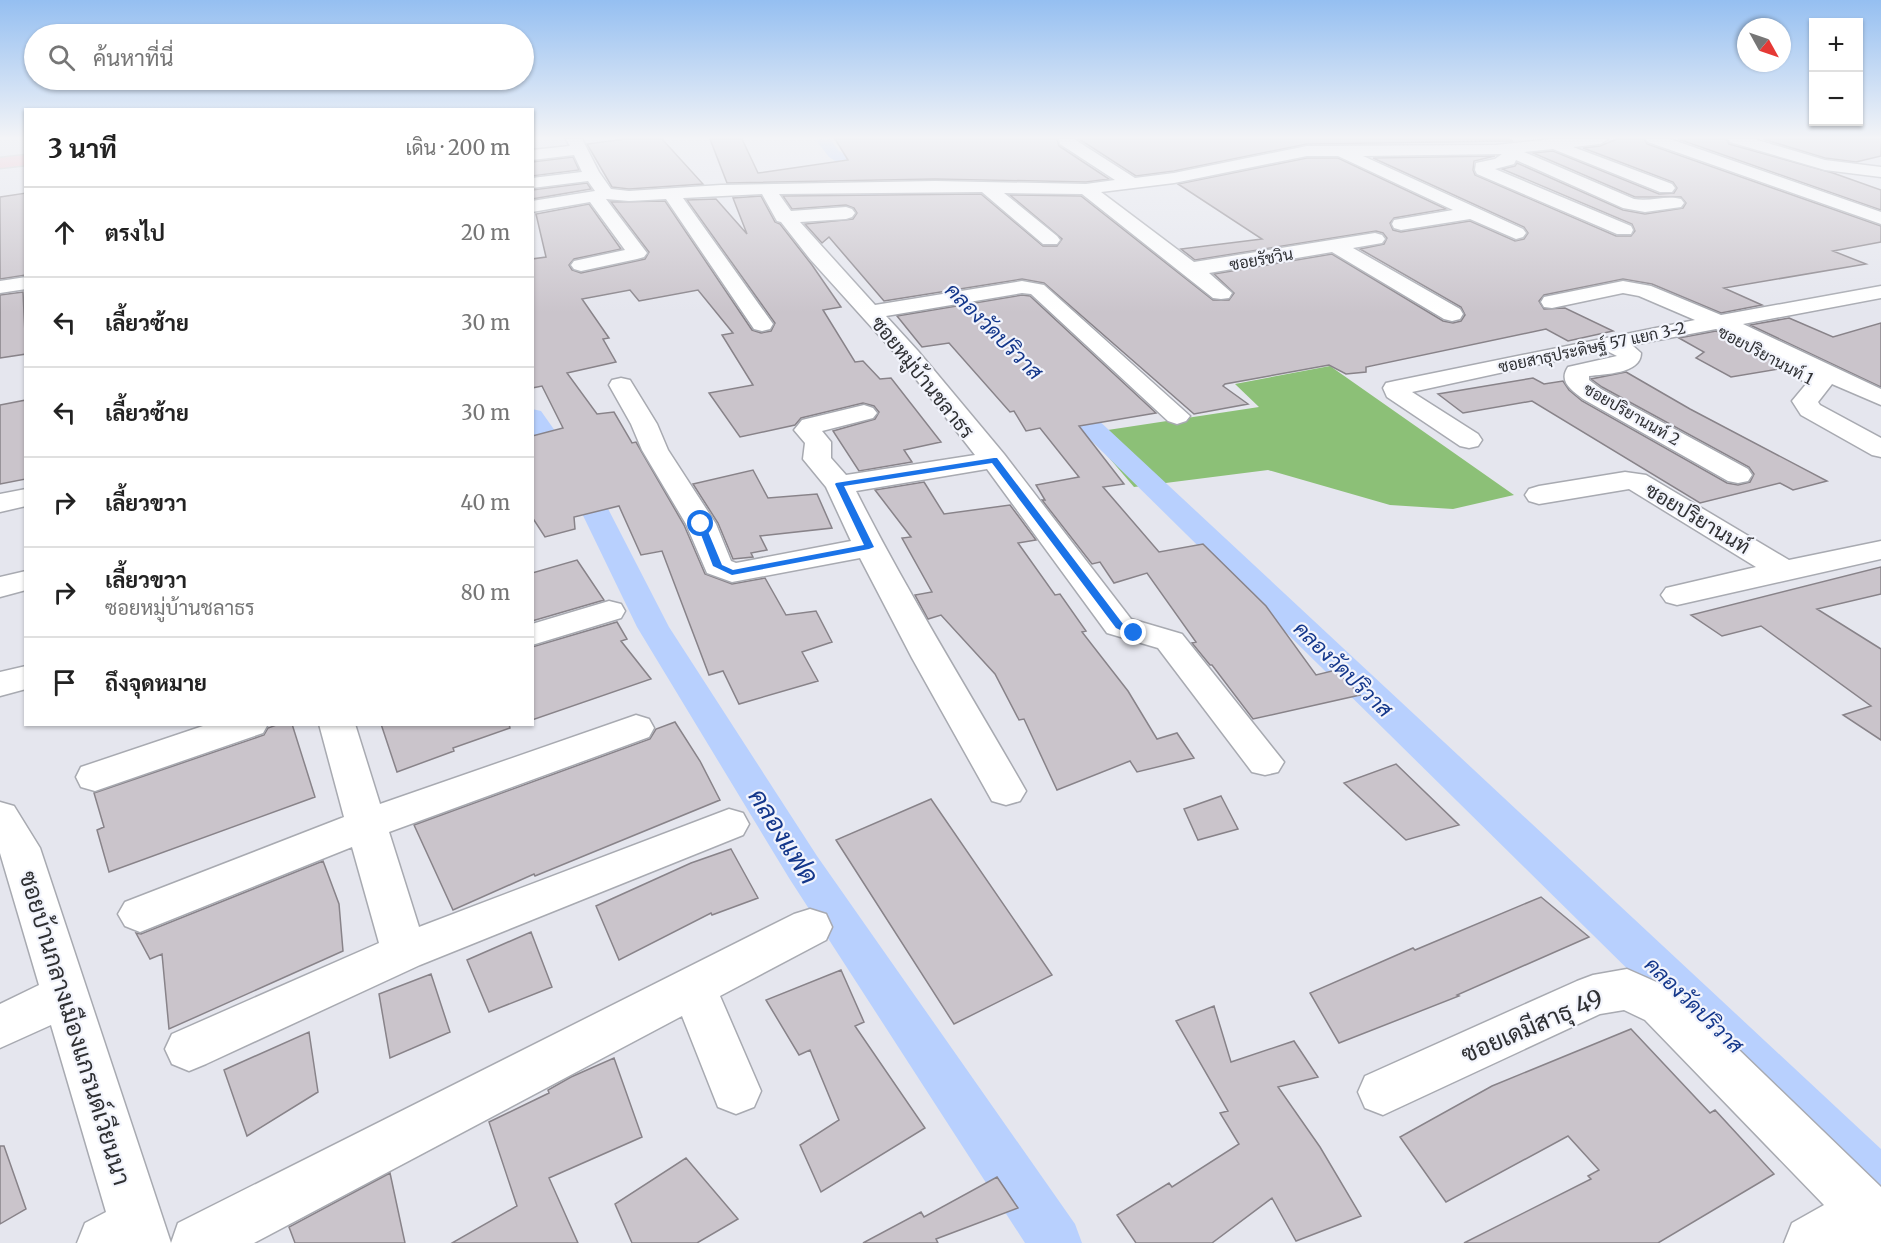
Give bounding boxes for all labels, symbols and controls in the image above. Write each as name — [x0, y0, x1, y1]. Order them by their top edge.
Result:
north arrow — [1737, 18, 1791, 72]
map controls — [1809, 18, 1863, 126]
button: + — [1809, 18, 1863, 72]
search box — [24, 24, 534, 90]
icon: search — [45, 41, 78, 74]
text: ค้นหาที่นี่ — [93, 44, 173, 72]
button: − — [1809, 72, 1863, 126]
text: 3 นาที — [48, 132, 117, 165]
text: เดิน · 200 m — [405, 135, 510, 160]
icon: ahead — [48, 216, 81, 249]
text: ตรงไป — [105, 219, 165, 247]
text: 20 m — [461, 220, 510, 245]
street label: ซอยรัชวิน — [1228, 244, 1294, 274]
water label: คลองวัดปริวาส — [940, 277, 1049, 386]
icon: left — [48, 306, 81, 339]
text: เลี้ยวซ้าย — [105, 309, 189, 337]
text: 30 m — [461, 310, 510, 335]
street label: ซอยหมู่บ้านชลาธร — [864, 311, 980, 445]
street label: ซอยสาธุประดิษฐ์ 57 แยก 3-2 — [1496, 315, 1688, 379]
street label: ซอยปริยานนท์ 1 — [1715, 320, 1818, 389]
street label: ซอยปริยานนท์ 2 — [1580, 377, 1685, 450]
icon: left — [48, 396, 81, 429]
text: เลี้ยวซ้าย — [105, 399, 189, 427]
text: 30 m — [461, 400, 510, 425]
street label: ซอยปริยานนท์ — [1641, 476, 1756, 559]
icon: right — [48, 486, 81, 519]
text: เลี้ยวขวา — [105, 489, 187, 517]
text: 40 m — [460, 490, 510, 515]
route start — [687, 510, 713, 536]
text: เลี้ยวขวา — [105, 566, 187, 594]
icon: right — [48, 576, 81, 609]
text: 80 m — [461, 580, 510, 605]
text: ซอยหมู่บ้านชลาธร — [105, 595, 255, 620]
water label: คลองวัดปริวาส — [1288, 615, 1399, 723]
route end — [1120, 619, 1146, 645]
icon: arrive — [48, 666, 81, 699]
text: ถึงจุดหมาย — [105, 669, 207, 697]
water label: คลองแฟด — [742, 782, 826, 890]
street label: ซอยบ้านกลางเมืองแกรนด์เวียนนา — [12, 867, 138, 1189]
water label: คลองวัดปริวาส — [1639, 951, 1750, 1059]
street label: ซอยเดมีสาธุ 49 — [1456, 982, 1608, 1071]

